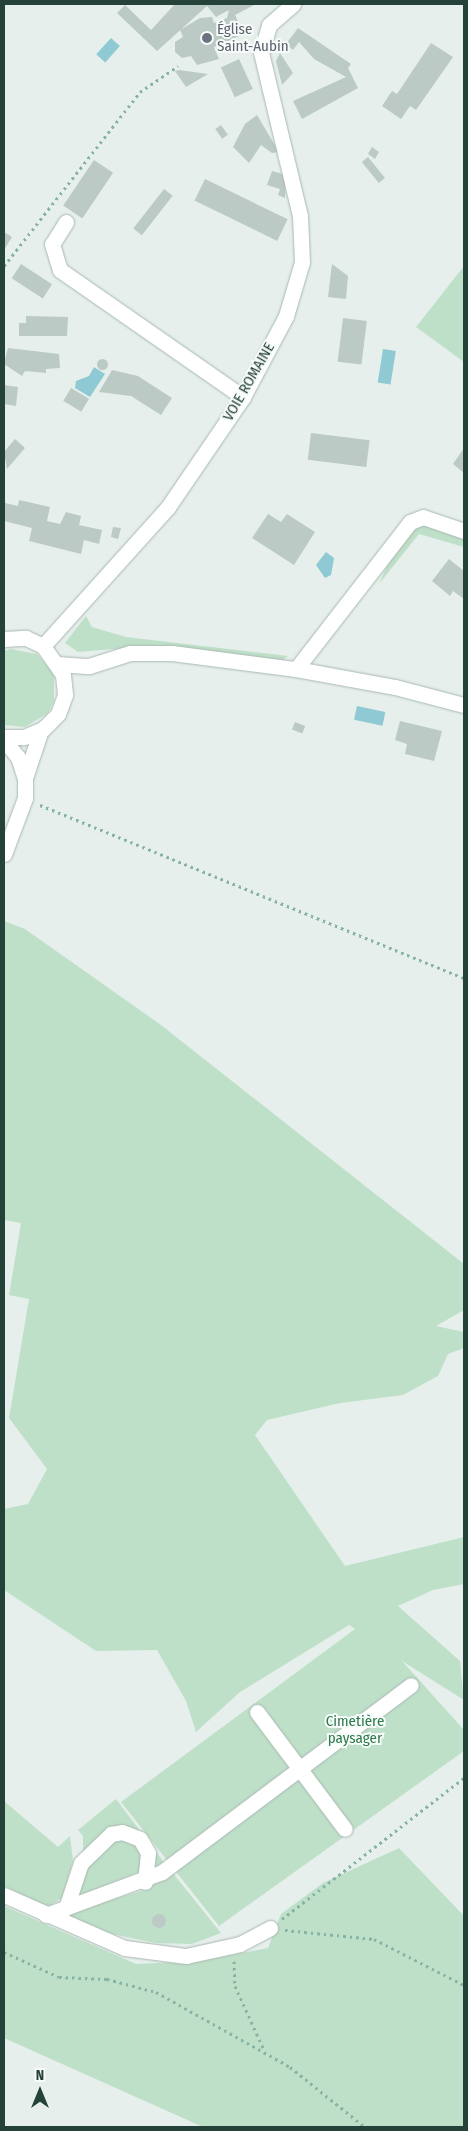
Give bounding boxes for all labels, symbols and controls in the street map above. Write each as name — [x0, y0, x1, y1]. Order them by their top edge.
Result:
place label: Église Saint-Aubin — [217, 20, 289, 55]
marker: Église Saint-Aubin — [201, 32, 213, 44]
street label: VOIE ROMAINE — [219, 340, 279, 424]
park label: Cimetière paysager — [326, 1712, 384, 1747]
north arrow — [15, 2066, 65, 2116]
text: N — [36, 2067, 44, 2084]

